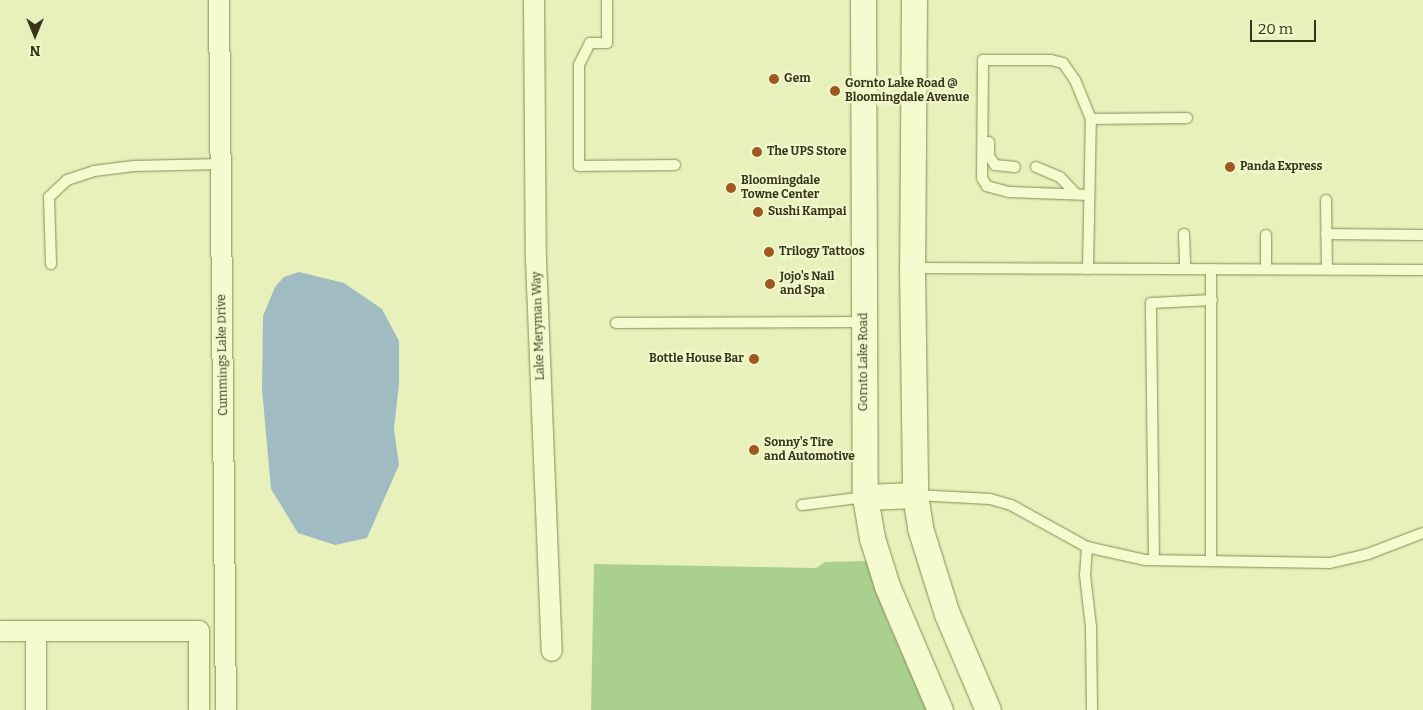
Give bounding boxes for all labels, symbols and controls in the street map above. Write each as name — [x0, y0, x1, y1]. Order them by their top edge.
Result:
north arrow — [10, 10, 60, 60]
scale bar — [1253, 10, 1319, 42]
text: 20 m — [1258, 20, 1293, 38]
text: N — [30, 42, 40, 59]
place label: Gem — [784, 72, 811, 86]
marker: Gem — [768, 73, 780, 85]
place label: Gornto Lake Road @ Bloomingdale Avenue — [845, 77, 969, 105]
marker: Gornto Lake Road @ Bloomingdale Avenue — [829, 85, 841, 97]
place label: The UPS Store — [767, 145, 847, 159]
marker: The UPS Store — [751, 146, 763, 158]
place label: Panda Express — [1240, 160, 1322, 174]
marker: Panda Express — [1224, 161, 1236, 173]
place label: Bloomingdale Towne Center — [741, 174, 820, 202]
marker: Bloomingdale Towne Center — [725, 182, 737, 194]
place label: Sushi Kampai — [768, 205, 846, 219]
marker: Sushi Kampai — [752, 206, 764, 218]
place label: Trilogy Tattoos — [779, 245, 865, 259]
marker: Trilogy Tattoos — [763, 246, 775, 258]
place label: Jojo's Nail and Spa — [780, 270, 835, 298]
street label: Lake Meryman Way — [530, 271, 548, 381]
marker: Jojo's Nail and Spa — [764, 278, 776, 290]
street label: Cummings Lake Drive — [215, 294, 231, 416]
street label: Gornto Lake Road — [857, 313, 871, 411]
place label: Bottle House Bar — [649, 352, 744, 366]
marker: Bottle House Bar — [748, 353, 760, 365]
place label: Sonny's Tire and Automotive — [764, 436, 855, 464]
marker: Sonny's Tire and Automotive — [748, 444, 760, 456]

